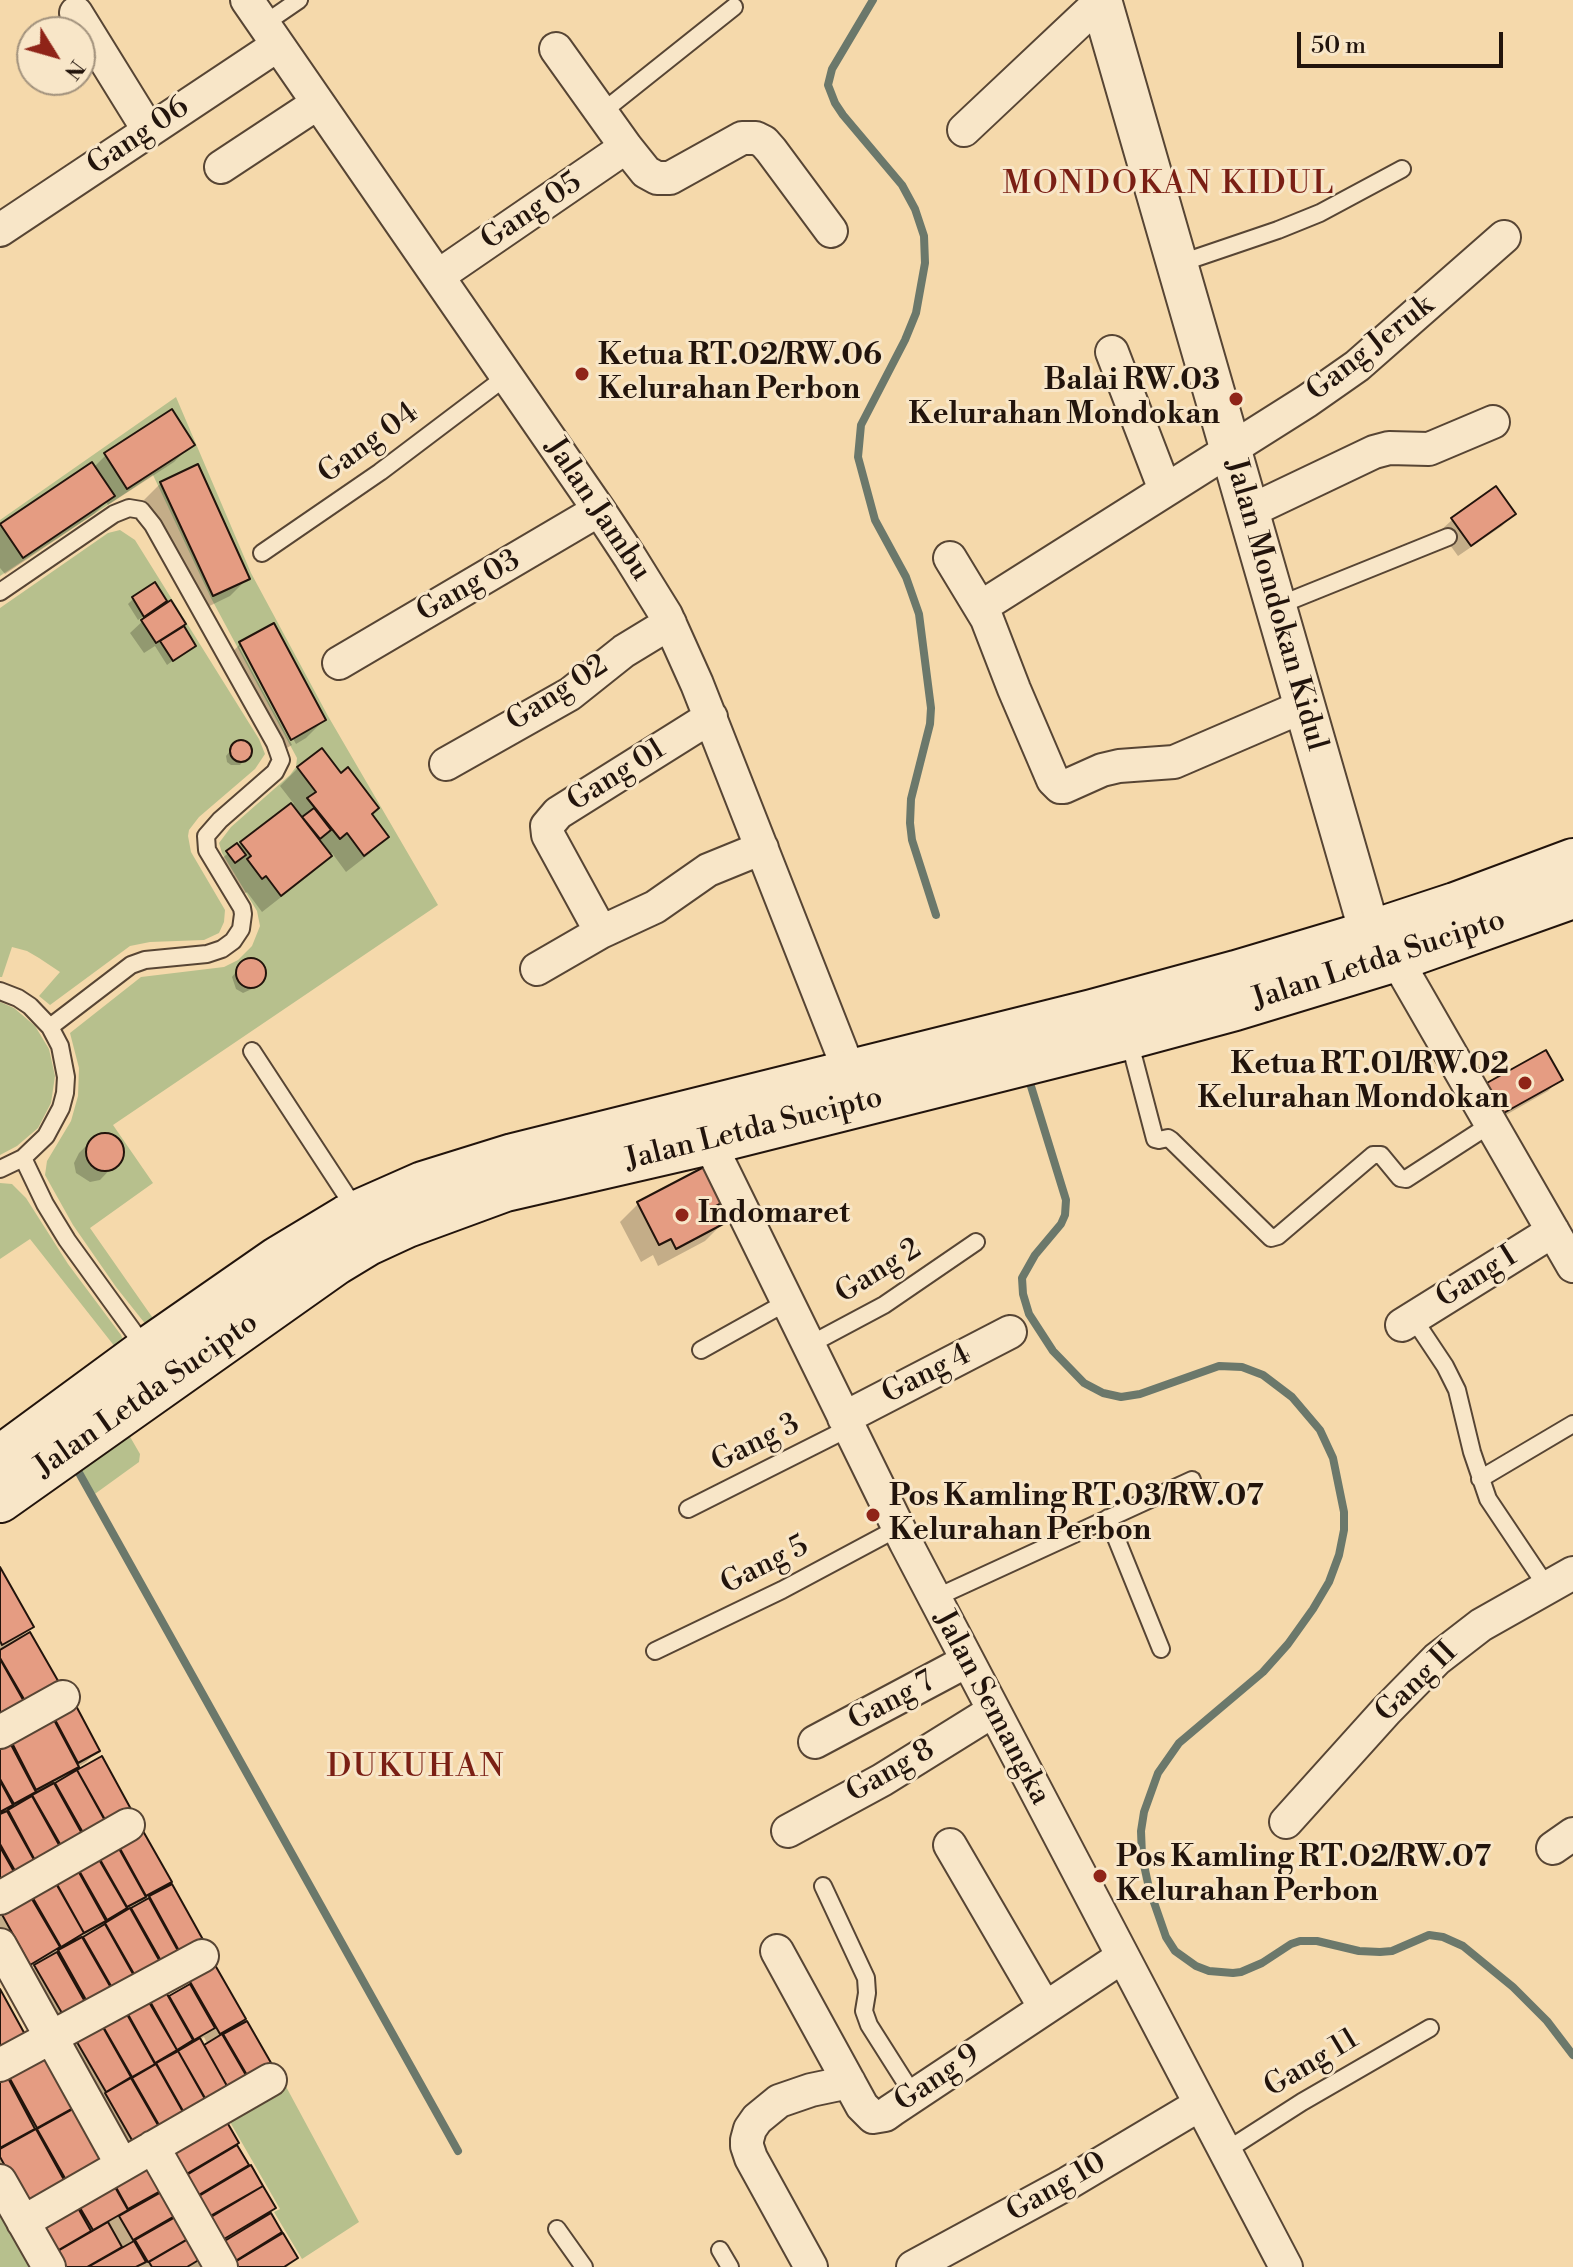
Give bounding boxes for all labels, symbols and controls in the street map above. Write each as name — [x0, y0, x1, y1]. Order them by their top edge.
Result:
north arrow — [16, 16, 96, 96]
scale bar — [1301, 16, 1507, 66]
text: 50 m — [1311, 31, 1366, 61]
text: N — [58, 54, 90, 85]
street label: Gang 06 — [81, 90, 197, 184]
street label: Gang 05 — [475, 165, 589, 259]
district label: MONDOKAN KIDUL — [1002, 166, 1336, 204]
street label: Gang Jeruk — [1300, 288, 1442, 410]
place label: Ketua RT.02/RW.06 Kelurahan Perbon — [598, 339, 882, 410]
place label: Balai RW.03 Kelurahan Mondokan — [909, 364, 1220, 434]
marker: Ketua RT.02/RW.06 Kelurahan Perbon — [573, 365, 591, 383]
marker: Balai RW.03 Kelurahan Mondokan — [1227, 390, 1245, 408]
street label: Gang 04 — [312, 396, 426, 492]
street label: Jalan Jambu — [536, 432, 658, 588]
street label: Jalan Mondokan Kidul — [1216, 455, 1334, 755]
street label: Gang 03 — [411, 543, 527, 631]
street label: Gang 02 — [501, 648, 615, 740]
street label: Gang 01 — [561, 732, 673, 820]
street label: Jalan Letda Sucipto — [1248, 903, 1510, 1019]
place label: Ketua RT.01/RW.02 Kelurahan Mondokan — [1198, 1048, 1509, 1118]
marker: Ketua RT.01/RW.02 Kelurahan Mondokan — [1516, 1074, 1534, 1092]
street label: Jalan Letda Sucipto — [622, 1081, 886, 1179]
place label: Indomaret — [698, 1197, 850, 1233]
marker: Indomaret — [673, 1206, 691, 1224]
street label: Gang 2 — [830, 1232, 928, 1312]
street label: Gang I — [1430, 1239, 1524, 1317]
street label: Jalan Letda Sucipto — [29, 1306, 265, 1486]
street label: Gang 4 — [877, 1337, 977, 1413]
street label: Gang 3 — [706, 1407, 806, 1481]
place label: Pos Kamling RT.03/RW.07 Kelurahan Perbon — [889, 1480, 1264, 1550]
marker: Pos Kamling RT.03/RW.07 Kelurahan Perbon — [864, 1506, 882, 1524]
street label: Gang 5 — [715, 1529, 815, 1603]
street label: Jalan Semangka — [925, 1605, 1057, 1811]
street label: Gang II — [1369, 1635, 1465, 1731]
street label: Gang 7 — [843, 1665, 941, 1739]
street label: Gang 8 — [841, 1733, 941, 1811]
district label: DUKUHAN — [327, 1749, 505, 1787]
place label: Pos Kamling RT.02/RW.07 Kelurahan Perbon — [1116, 1841, 1491, 1912]
marker: Pos Kamling RT.02/RW.07 Kelurahan Perbon — [1091, 1867, 1109, 1885]
street label: Gang 11 — [1258, 2022, 1366, 2106]
street label: Gang 9 — [889, 2037, 987, 2121]
street label: Gang 10 — [1001, 2145, 1113, 2231]

